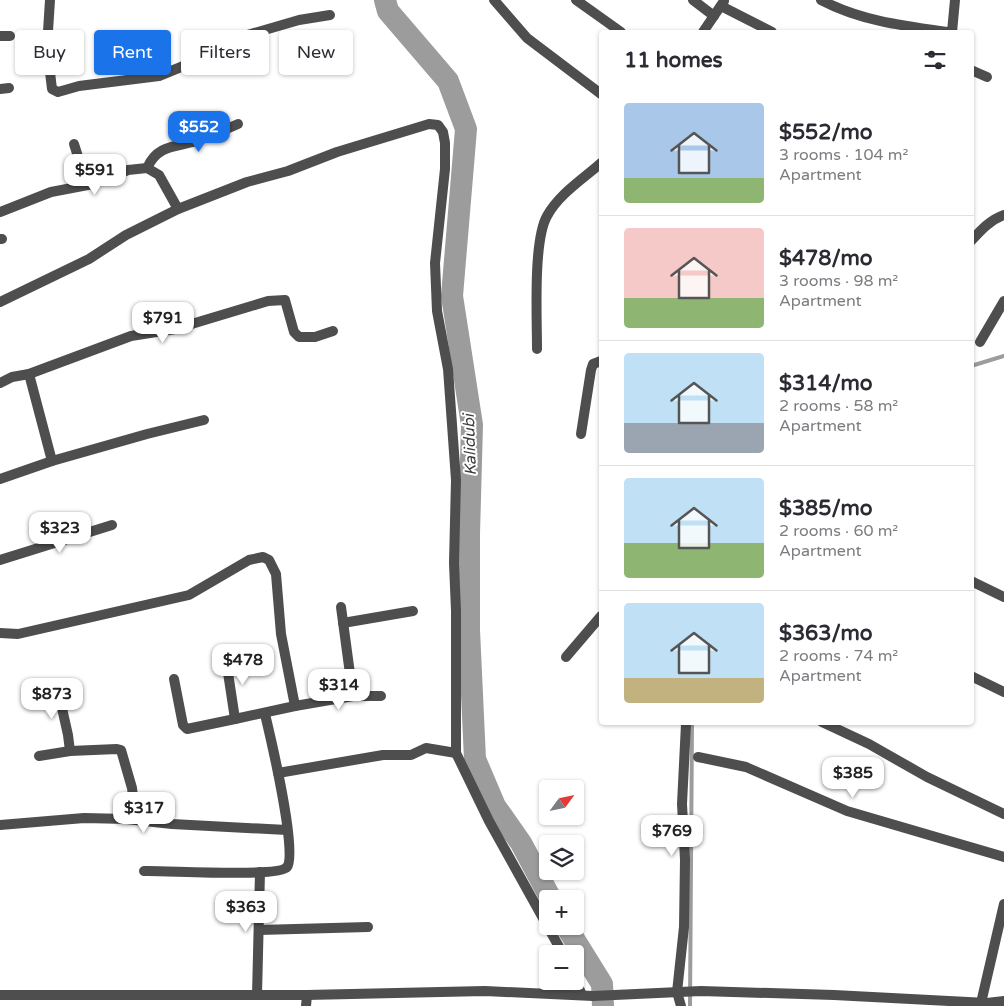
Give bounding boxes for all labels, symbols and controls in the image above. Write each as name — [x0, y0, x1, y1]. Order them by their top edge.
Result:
chip: Buy — [15, 30, 84, 75]
chip: Rent — [94, 30, 171, 75]
chip: Filters — [181, 30, 269, 75]
chip: New — [279, 30, 353, 75]
icon: filters — [921, 46, 949, 74]
text: 11 homes — [624, 48, 723, 73]
pin: $552 — [169, 110, 229, 153]
text: $552 — [179, 117, 219, 137]
text: $552/mo — [779, 120, 873, 145]
icon: home — [664, 123, 724, 183]
text: 3 rooms · 104 m² — [779, 145, 908, 165]
pin: $591 — [65, 154, 125, 196]
text: $591 — [75, 160, 115, 180]
text: Apartment — [779, 165, 862, 185]
text: $478/mo — [779, 246, 873, 271]
icon: home — [664, 248, 724, 308]
text: 3 rooms · 98 m² — [779, 271, 898, 291]
text: Apartment — [779, 291, 862, 311]
pin: $791 — [133, 302, 193, 344]
text: $791 — [143, 308, 183, 328]
text: $314/mo — [779, 371, 873, 396]
icon: home — [664, 373, 724, 433]
text: 2 rooms · 58 m² — [779, 396, 898, 416]
water label: Kalidubi — [459, 412, 481, 476]
text: Apartment — [779, 416, 862, 436]
text: $385/mo — [779, 496, 873, 521]
icon: home — [664, 498, 724, 558]
pin: $323 — [30, 512, 90, 554]
text: $323 — [40, 518, 80, 538]
text: 2 rooms · 60 m² — [779, 521, 898, 541]
text: Apartment — [779, 541, 862, 561]
text: $363/mo — [779, 621, 873, 646]
icon: home — [664, 623, 724, 683]
pin: $478 — [213, 644, 273, 686]
text: 2 rooms · 74 m² — [779, 646, 898, 666]
text: $478 — [223, 650, 263, 670]
text: Apartment — [779, 666, 862, 686]
pin: $314 — [309, 668, 369, 711]
text: $314 — [319, 675, 359, 695]
pin: $873 — [22, 678, 82, 720]
text: $873 — [32, 684, 72, 704]
pin: $385 — [823, 756, 883, 799]
text: $385 — [833, 763, 873, 783]
north arrow — [539, 780, 584, 825]
map controls — [539, 780, 584, 990]
pin: $317 — [114, 792, 174, 834]
text: $317 — [124, 798, 164, 818]
pin: $769 — [642, 814, 702, 857]
text: $769 — [652, 821, 692, 841]
button: layers — [539, 835, 584, 880]
pin: $363 — [216, 890, 276, 933]
button: + — [539, 890, 584, 935]
text: $363 — [226, 897, 266, 917]
button: − — [539, 945, 584, 990]

